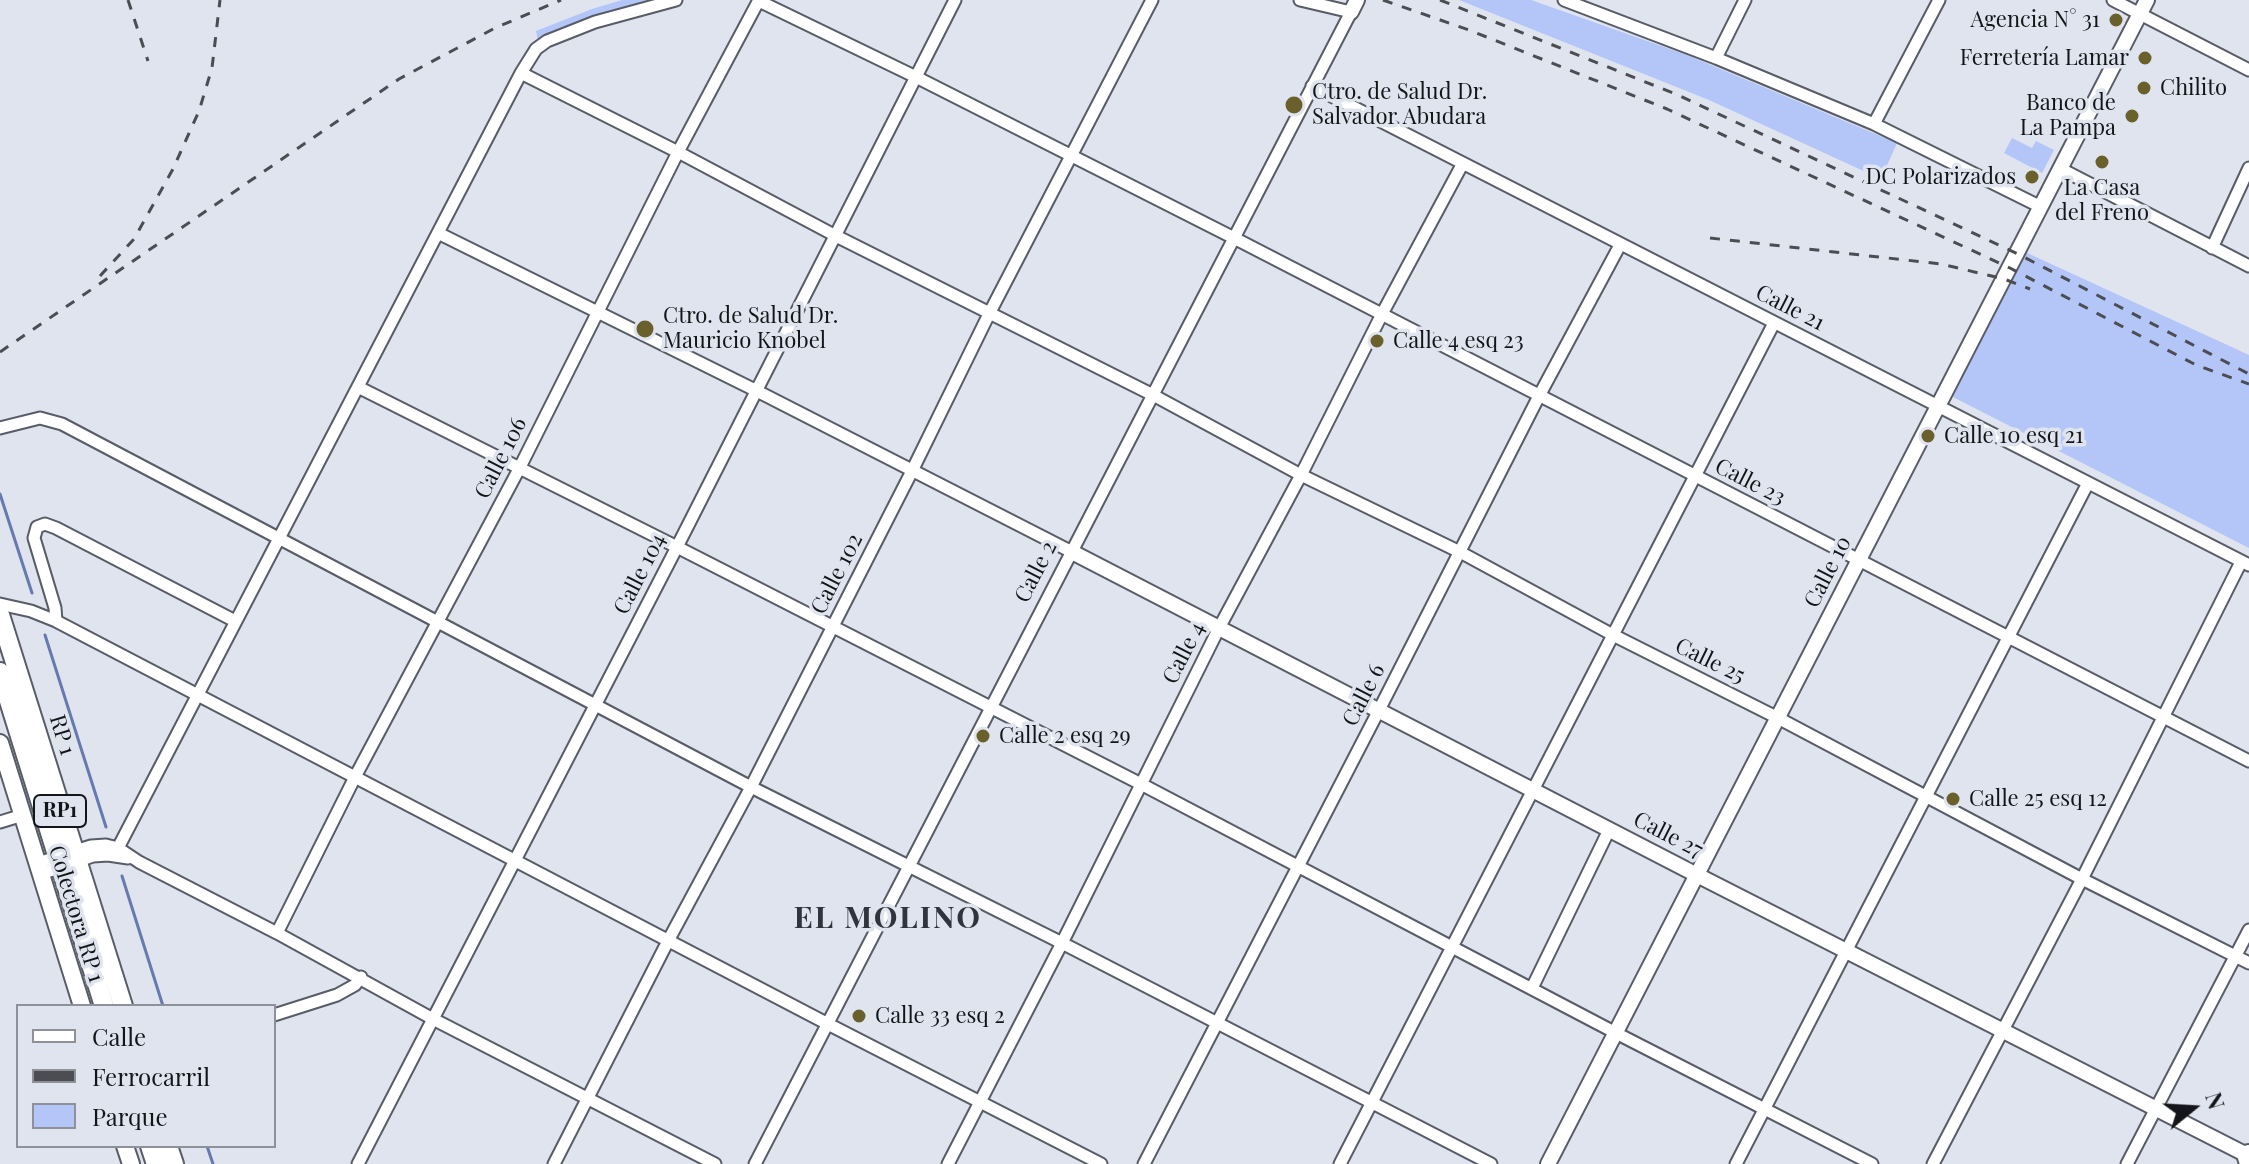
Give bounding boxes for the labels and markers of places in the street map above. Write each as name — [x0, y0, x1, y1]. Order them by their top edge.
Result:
place label: Agencia N° 31 — [1971, 7, 2100, 33]
marker: Agencia N° 31 — [2107, 11, 2125, 29]
place label: Ferretería Lamar — [1960, 45, 2129, 71]
marker: Ferretería Lamar — [2136, 49, 2154, 67]
place label: Chilito — [2160, 75, 2227, 101]
place label: Ctro. de Salud Dr. Salvador Abudara — [1312, 79, 1487, 130]
marker: Chilito — [2135, 79, 2153, 97]
place label: Banco de La Pampa — [2020, 90, 2116, 142]
marker: Ctro. de Salud Dr. Salvador Abudara — [1283, 94, 1305, 116]
marker: Banco de La Pampa — [2123, 107, 2141, 125]
marker: La Casa del Freno — [2093, 153, 2111, 171]
place label: DC Polarizados — [1865, 164, 2016, 190]
marker: DC Polarizados — [2023, 168, 2041, 186]
place label: La Casa del Freno — [2055, 175, 2149, 226]
place label: Ctro. de Salud Dr. Mauricio Knobel — [663, 303, 838, 354]
marker: Ctro. de Salud Dr. Mauricio Knobel — [634, 318, 656, 340]
place label: Calle 4 esq 23 — [1393, 328, 1524, 354]
marker: Calle 4 esq 23 — [1368, 332, 1386, 350]
place label: Calle 10 esq 21 — [1944, 423, 2083, 449]
marker: Calle 10 esq 21 — [1919, 427, 1937, 445]
place label: Calle 2 esq 29 — [999, 723, 1131, 749]
marker: Calle 2 esq 29 — [974, 727, 992, 745]
place label: Calle 25 esq 12 — [1969, 786, 2107, 812]
marker: Calle 25 esq 12 — [1944, 790, 1962, 808]
place label: Calle 33 esq 2 — [875, 1003, 1005, 1029]
marker: Calle 33 esq 2 — [850, 1007, 868, 1025]

